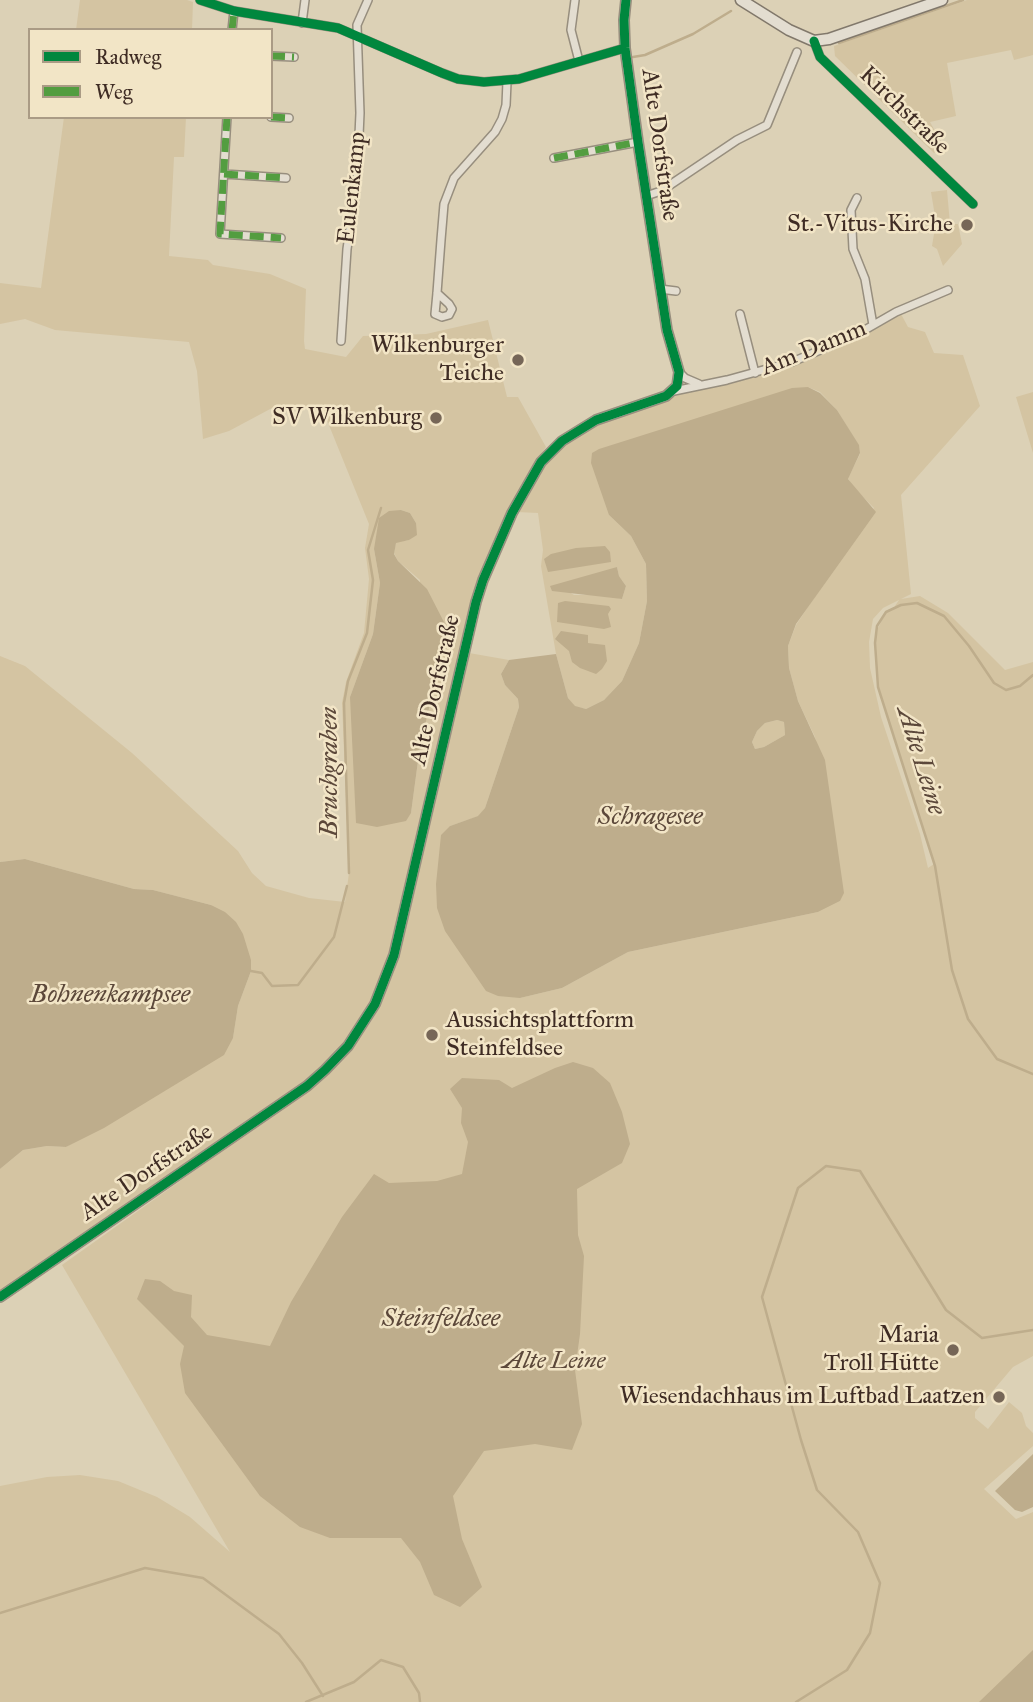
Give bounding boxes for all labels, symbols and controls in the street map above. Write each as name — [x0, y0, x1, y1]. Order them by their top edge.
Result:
legend — [28, 28, 273, 119]
text: Radweg — [95, 44, 161, 70]
street label: Kirchstraße — [853, 61, 955, 161]
street label: Alte Dorfstraße — [634, 67, 684, 223]
text: Weg — [95, 79, 133, 105]
street label: Eulenkamp — [333, 130, 373, 246]
place label: St.-Vitus-Kirche — [787, 211, 953, 239]
marker: St.-Vitus-Kirche — [959, 217, 975, 233]
street label: Am Damm — [757, 315, 871, 383]
place label: Wilkenburger Teiche — [371, 332, 504, 388]
marker: Wilkenburger Teiche — [510, 352, 526, 368]
place label: SV Wilkenburg — [272, 404, 422, 432]
marker: SV Wilkenburg — [428, 410, 444, 426]
street label: Alte Dorfstraße — [405, 612, 467, 768]
water label: Alte Leine — [889, 703, 951, 819]
water label: Bruchgraben — [315, 707, 347, 837]
water label: Schragesee — [597, 802, 703, 834]
water label: Bohnenkampsee — [30, 980, 190, 1012]
place label: Aussichtsplattform Steinfeldsee — [446, 1007, 634, 1063]
marker: Aussichtsplattform Steinfeldsee — [424, 1027, 440, 1043]
street label: Alte Dorfstraße — [75, 1118, 219, 1228]
water label: Steinfeldsee — [382, 1304, 500, 1336]
place label: Maria Troll Hütte — [824, 1322, 939, 1378]
marker: Maria Troll Hütte — [945, 1342, 961, 1358]
park label: Alte Leine — [502, 1348, 606, 1376]
place label: Wiesendachhaus im Luftbad Laatzen — [620, 1383, 985, 1411]
marker: Wiesendachhaus im Luftbad Laatzen — [991, 1389, 1007, 1405]

